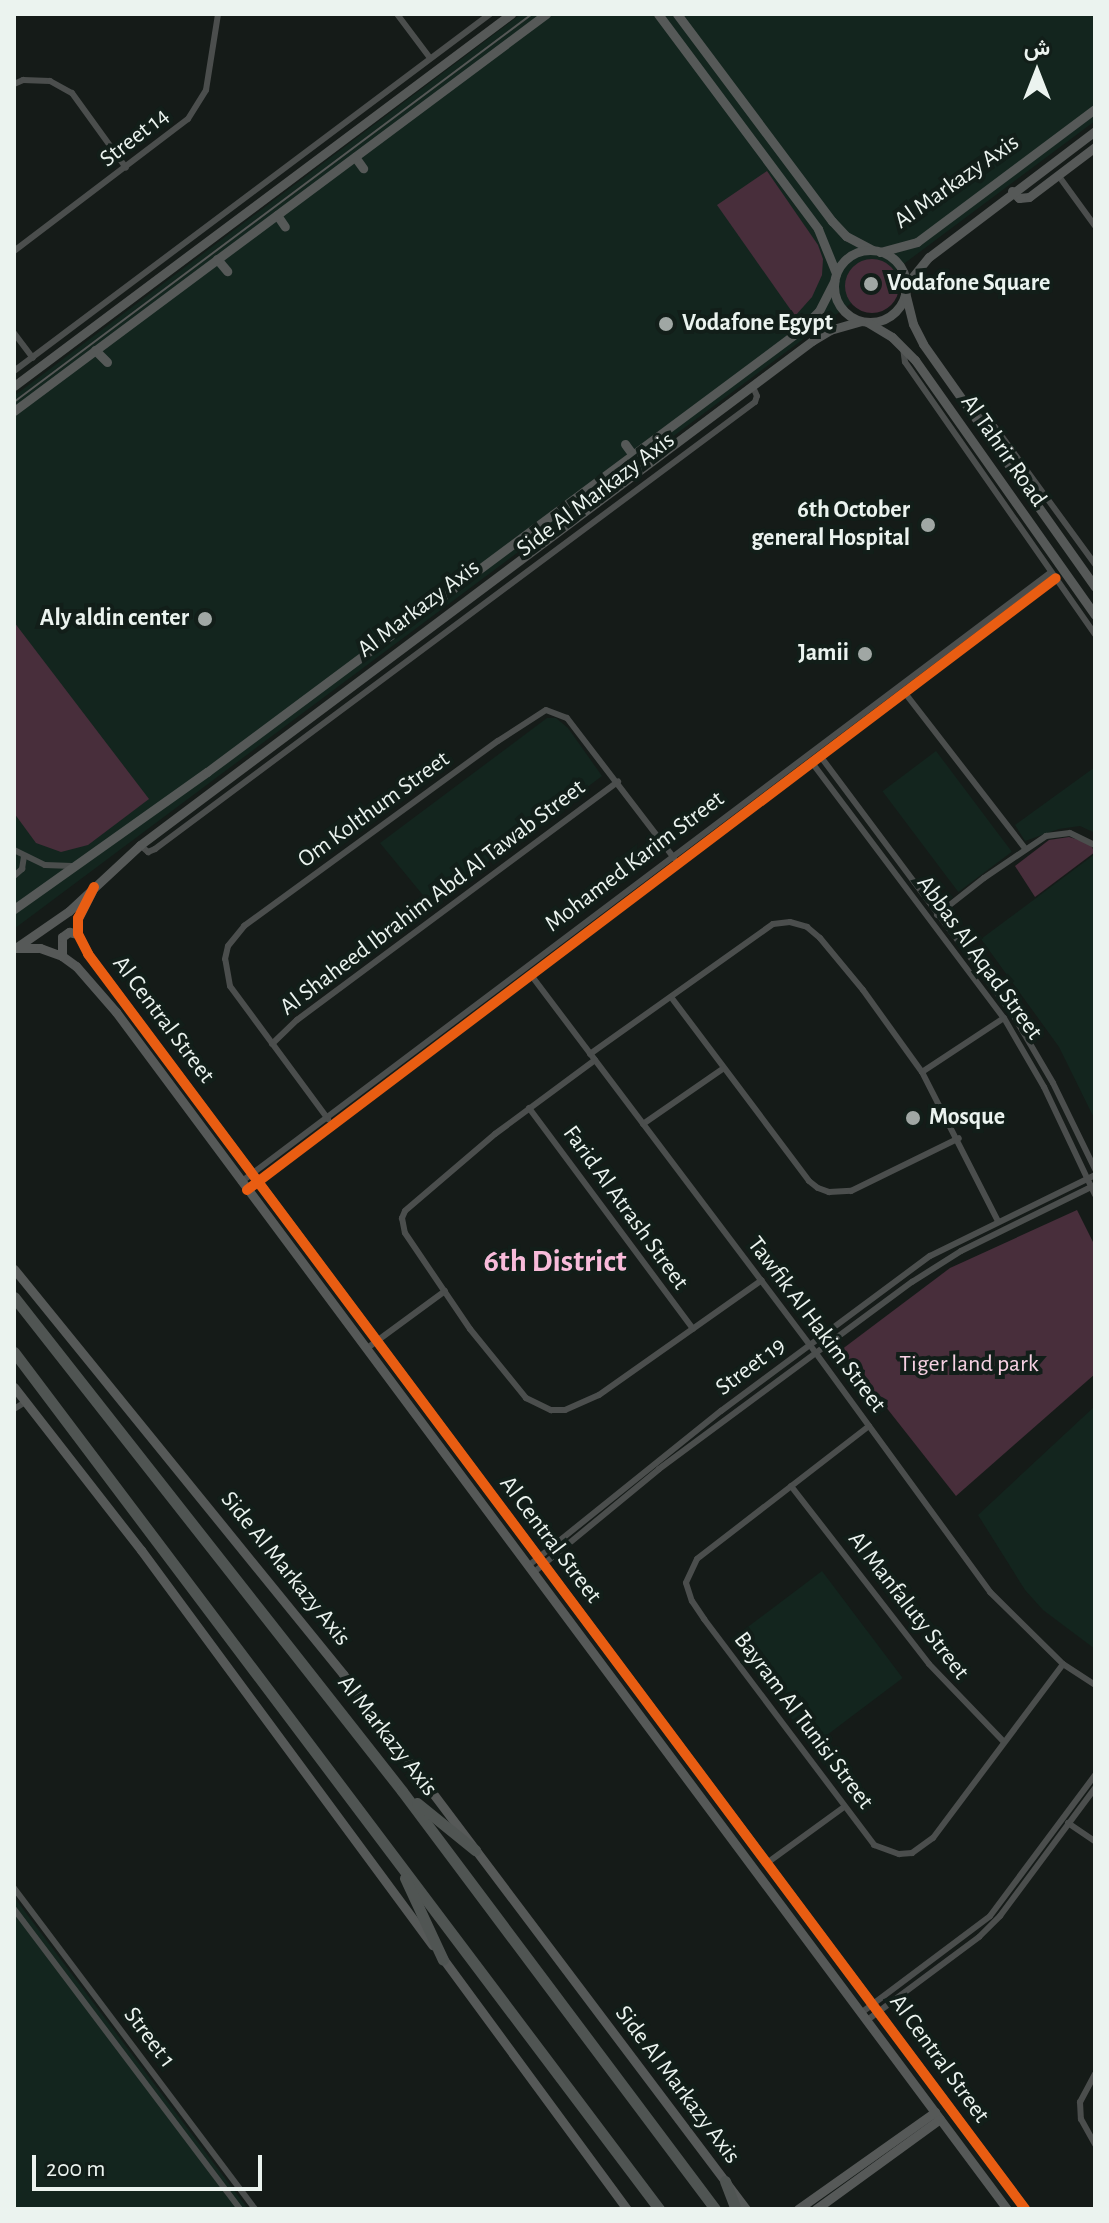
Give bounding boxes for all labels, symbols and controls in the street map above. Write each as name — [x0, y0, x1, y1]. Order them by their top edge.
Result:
north arrow — [997, 32, 1077, 112]
text: ش — [1024, 37, 1050, 59]
street label: Street 14 — [95, 102, 175, 174]
street label: Al Markazy Axis — [889, 128, 1025, 236]
place label: Vodafone Square — [887, 270, 1050, 298]
marker: Vodafone Square — [862, 275, 880, 293]
place label: Vodafone Egypt — [682, 310, 833, 338]
marker: Vodafone Egypt — [657, 315, 675, 333]
street label: Al Tahrir Road — [954, 389, 1052, 513]
street label: Side Al Markazy Axis — [511, 426, 681, 564]
place label: 6th October general Hospital — [751, 497, 910, 553]
marker: 6th October general Hospital — [917, 514, 939, 536]
street label: Al Markazy Axis — [352, 554, 486, 664]
place label: Aly aldin center — [40, 605, 189, 633]
marker: Aly aldin center — [196, 610, 214, 628]
place label: Jamii — [798, 640, 849, 668]
marker: Jamii — [856, 645, 874, 663]
street label: Om Kolthum Street — [293, 745, 455, 875]
street label: Al Shaheed Ibrahim Abd Al Tawab Street — [275, 774, 591, 1022]
street label: Mohamed Karim Street — [540, 785, 730, 939]
street label: Abbas Al Aqad Street — [910, 870, 1048, 1046]
street label: Al Central Street — [106, 951, 220, 1089]
place label: Mosque — [929, 1104, 1005, 1132]
marker: Mosque — [904, 1109, 922, 1127]
street label: Farid Al Atrash Street — [556, 1120, 694, 1296]
street label: Tawfik Al Hakim Street — [741, 1231, 891, 1419]
district label: 6th District — [483, 1242, 627, 1280]
street label: Street 19 — [710, 1331, 792, 1403]
park label: Tiger land park — [899, 1351, 1039, 1379]
street label: Al Central Street — [493, 1471, 607, 1609]
street label: Side Al Markazy Axis — [214, 1486, 356, 1652]
street label: Al Manfaluty Street — [841, 1526, 975, 1686]
street label: Bayram Al Tunisi Street — [727, 1627, 879, 1815]
street label: Al Markazy Axis — [331, 1670, 443, 1802]
street label: Al Central Street — [883, 1989, 995, 2129]
street label: Side Al Markazy Axis — [608, 2000, 746, 2170]
street label: Street 1 — [117, 2002, 181, 2074]
scale bar — [36, 2139, 266, 2189]
text: 200 m — [46, 2157, 105, 2181]

